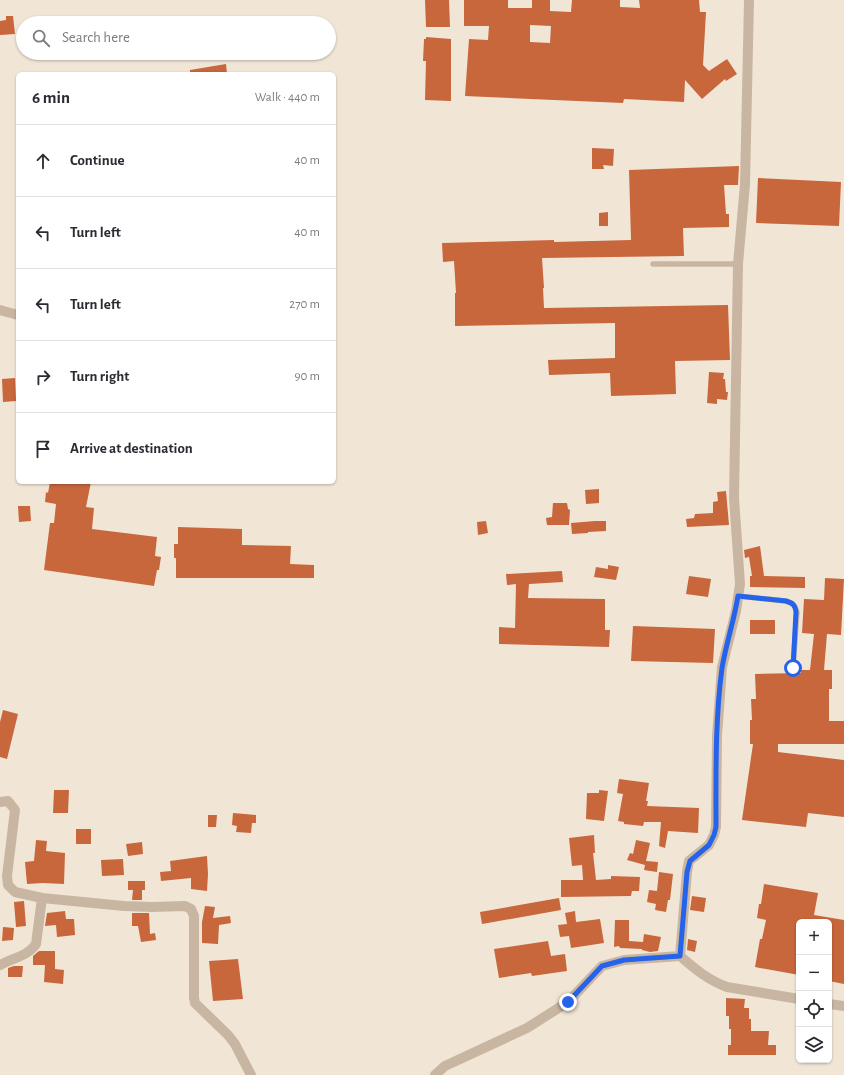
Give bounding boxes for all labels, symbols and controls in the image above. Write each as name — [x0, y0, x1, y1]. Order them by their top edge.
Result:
search box — [16, 16, 336, 60]
icon: search — [30, 27, 52, 49]
text: Search here — [62, 30, 130, 45]
text: 6 min — [32, 89, 70, 106]
text: Walk · 440 m — [255, 91, 320, 104]
icon: ahead — [32, 150, 54, 172]
text: Continue — [70, 153, 125, 168]
text: 40 m — [294, 154, 320, 167]
icon: left — [32, 222, 54, 244]
text: Turn left — [70, 225, 121, 240]
text: 40 m — [294, 226, 320, 239]
icon: left — [32, 294, 54, 316]
text: Turn left — [70, 297, 121, 312]
text: 270 m — [289, 298, 320, 311]
icon: right — [32, 366, 54, 388]
text: Turn right — [70, 369, 129, 384]
text: 90 m — [294, 370, 320, 383]
icon: arrive — [32, 438, 54, 460]
text: Arrive at destination — [70, 441, 193, 456]
route start — [784, 659, 802, 677]
map controls — [796, 919, 832, 1063]
button: + — [796, 919, 832, 955]
button: − — [796, 955, 832, 991]
button: locate — [796, 991, 832, 1027]
route end — [559, 993, 577, 1011]
button: layers — [796, 1027, 832, 1063]

